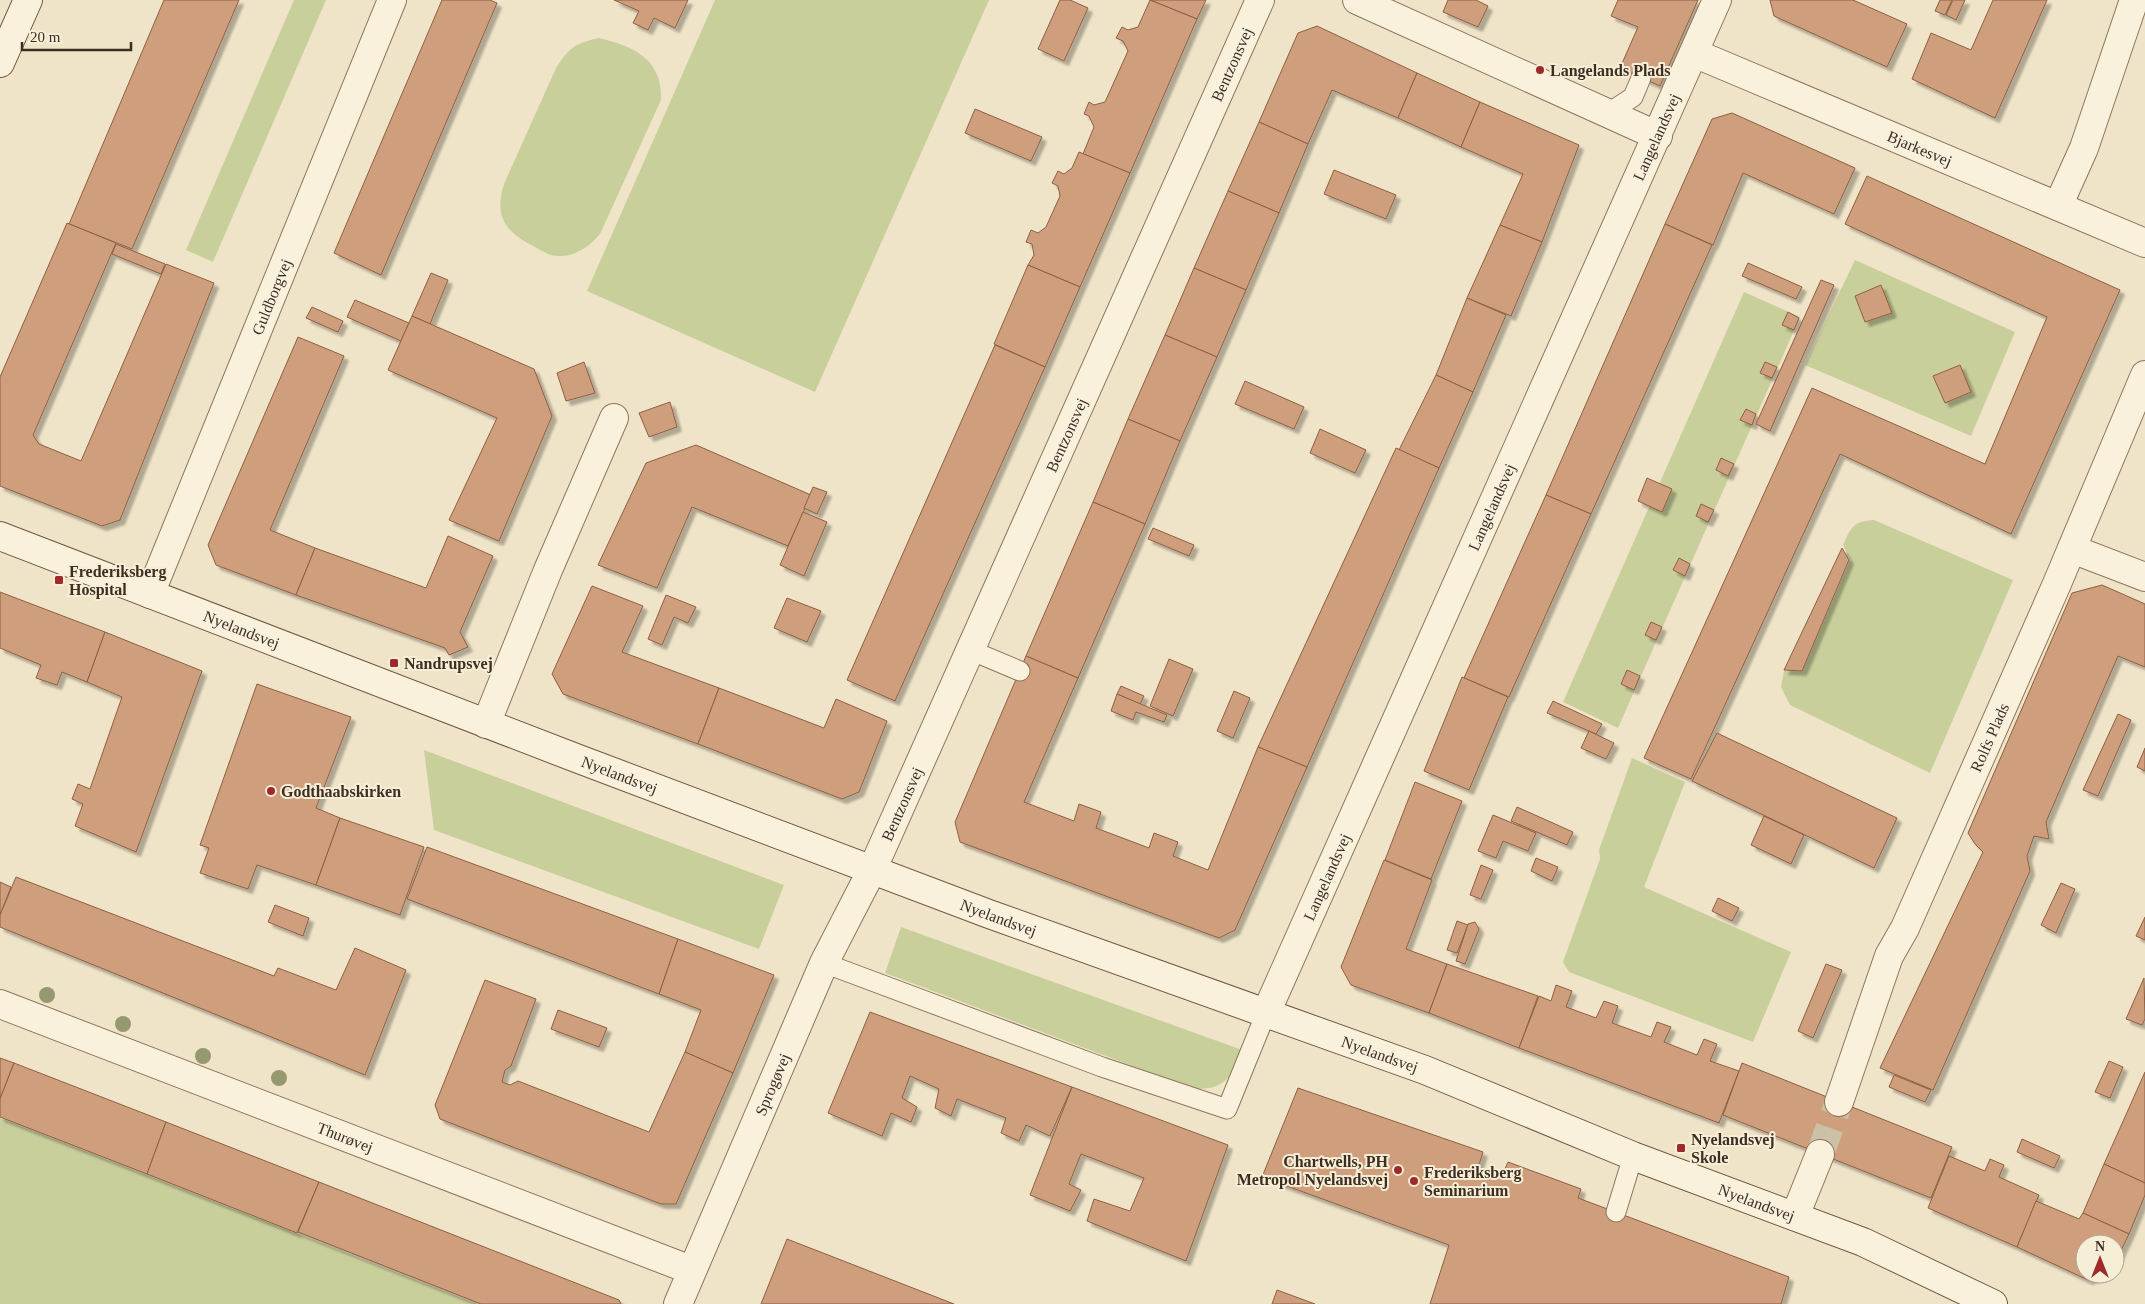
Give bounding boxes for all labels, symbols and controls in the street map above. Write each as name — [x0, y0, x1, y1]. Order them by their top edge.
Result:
scale bar — [22, 20, 131, 52]
street label: Bentzonsvej — [1208, 25, 1257, 104]
text: 20 m — [30, 29, 61, 45]
place label: Langelands Plads — [1550, 62, 1670, 80]
marker: Langelands Plads — [1534, 64, 1546, 76]
street label: Langelandsvej — [1630, 91, 1684, 183]
street label: Bjarkesvej — [1885, 127, 1954, 171]
street label: Guldborgvej — [248, 256, 296, 337]
street label: Bentzonsvej — [1043, 396, 1091, 475]
street label: Langelandsvej — [1465, 461, 1519, 553]
place label: Frederiksberg Hospital — [69, 563, 166, 599]
marker: Frederiksberg Hospital — [53, 574, 65, 586]
street label: Nyelandsvej — [201, 607, 282, 653]
place label: Nandrupsvej — [404, 655, 493, 673]
marker: Nandrupsvej — [388, 657, 400, 669]
street label: Rolfs Plads — [1967, 701, 2012, 775]
street label: Nyelandsvej — [579, 753, 660, 798]
street label: Bentzonsvej — [878, 765, 927, 844]
place label: Godthaabskirken — [281, 783, 401, 800]
marker: Godthaabskirken — [265, 785, 277, 797]
street label: Langelandsvej — [1300, 831, 1355, 923]
street label: Nyelandsvej — [958, 896, 1039, 940]
street label: Nyelandsvej — [1339, 1033, 1420, 1077]
street label: Sprogøvej — [752, 1051, 794, 1118]
street label: Thurøvej — [315, 1119, 376, 1157]
place label: Nyelandsvej Skole — [1691, 1131, 1775, 1166]
marker: Nyelandsvej Skole — [1675, 1142, 1687, 1154]
place label: Chartwells, PH Metropol Nyelandsvej — [1237, 1153, 1389, 1189]
marker: Chartwells, PH Metropol Nyelandsvej — [1392, 1164, 1404, 1176]
place label: Frederiksberg Seminarium — [1424, 1164, 1521, 1199]
marker: Frederiksberg Seminarium — [1408, 1175, 1420, 1187]
street label: Nyelandsvej — [1716, 1181, 1797, 1226]
north arrow — [2075, 1234, 2125, 1284]
text: N — [2095, 1239, 2105, 1254]

